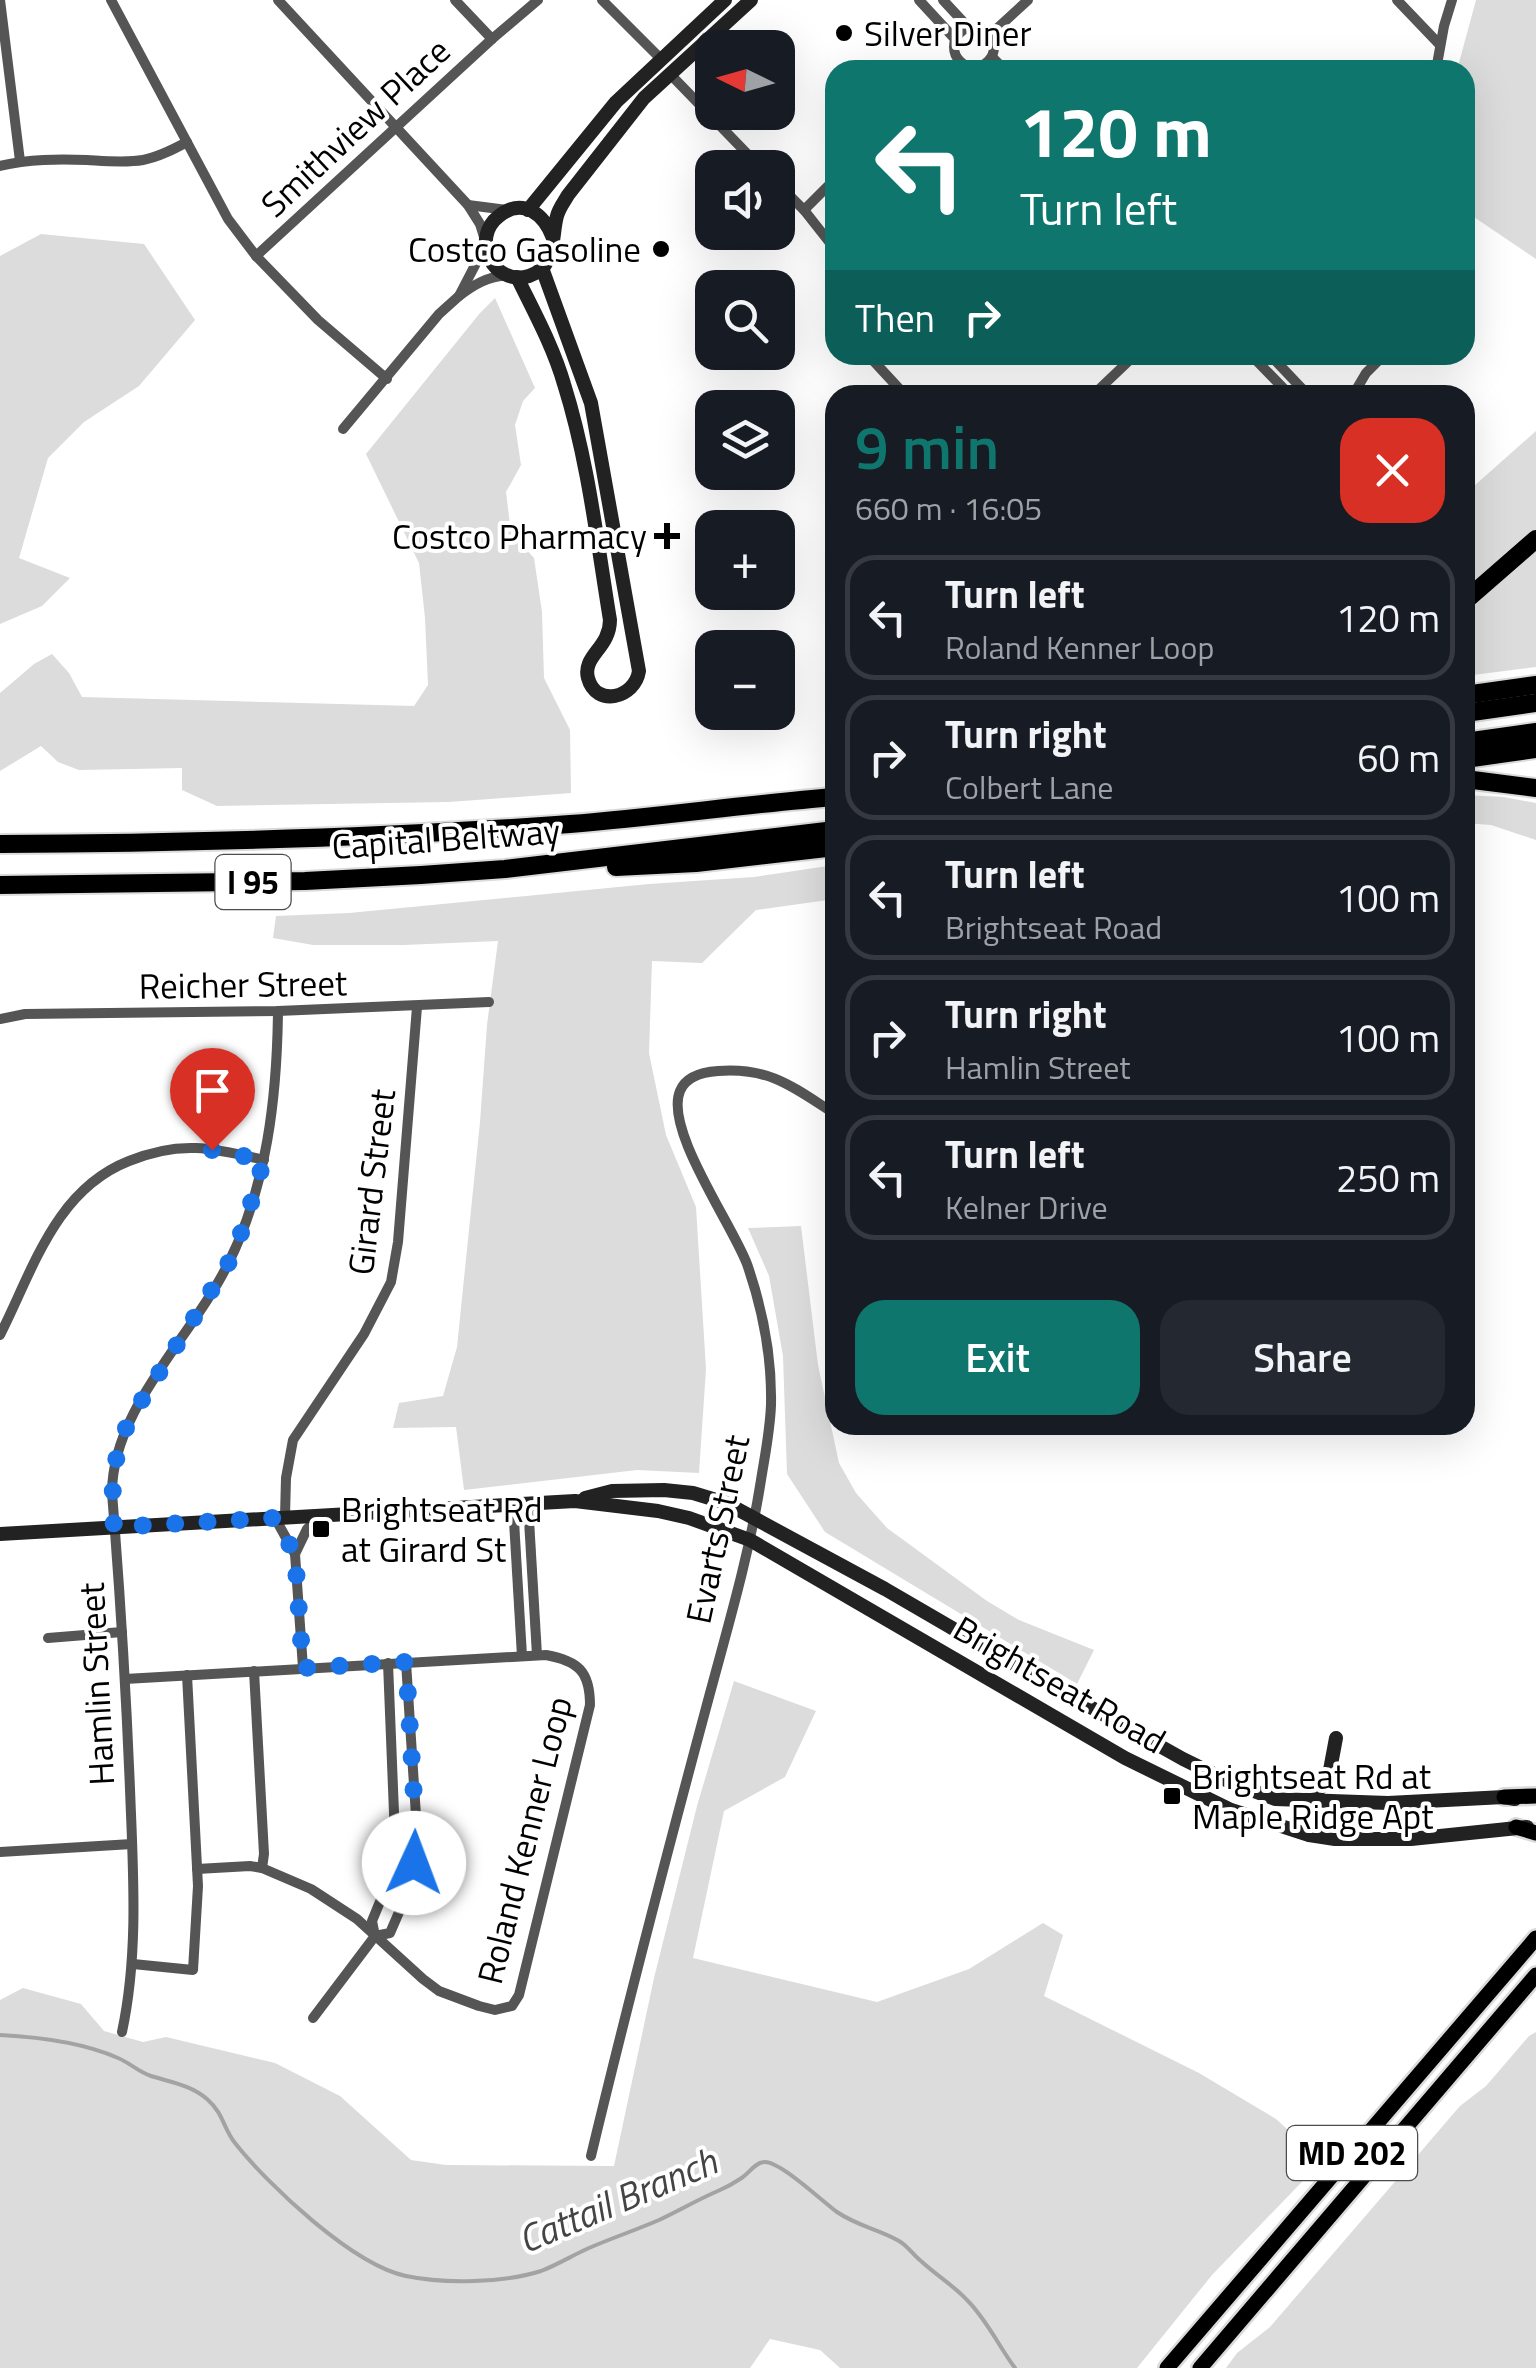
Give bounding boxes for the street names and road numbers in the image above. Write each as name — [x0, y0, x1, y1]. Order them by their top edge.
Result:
street label: Smithview Place — [248, 25, 462, 229]
street label: Capital Beltway — [330, 803, 562, 873]
road number: I 95 — [216, 855, 290, 909]
street label: Reicher Street — [138, 955, 348, 1013]
street label: Girard Street — [333, 1086, 409, 1278]
street label: Evarts Street — [671, 1430, 763, 1628]
street label: Hamlin Street — [64, 1581, 128, 1787]
street label: Brightseat Road — [944, 1601, 1176, 1767]
street label: Roland Kenner Loop — [462, 1691, 586, 1989]
road number: MD 202 — [1287, 2126, 1417, 2180]

